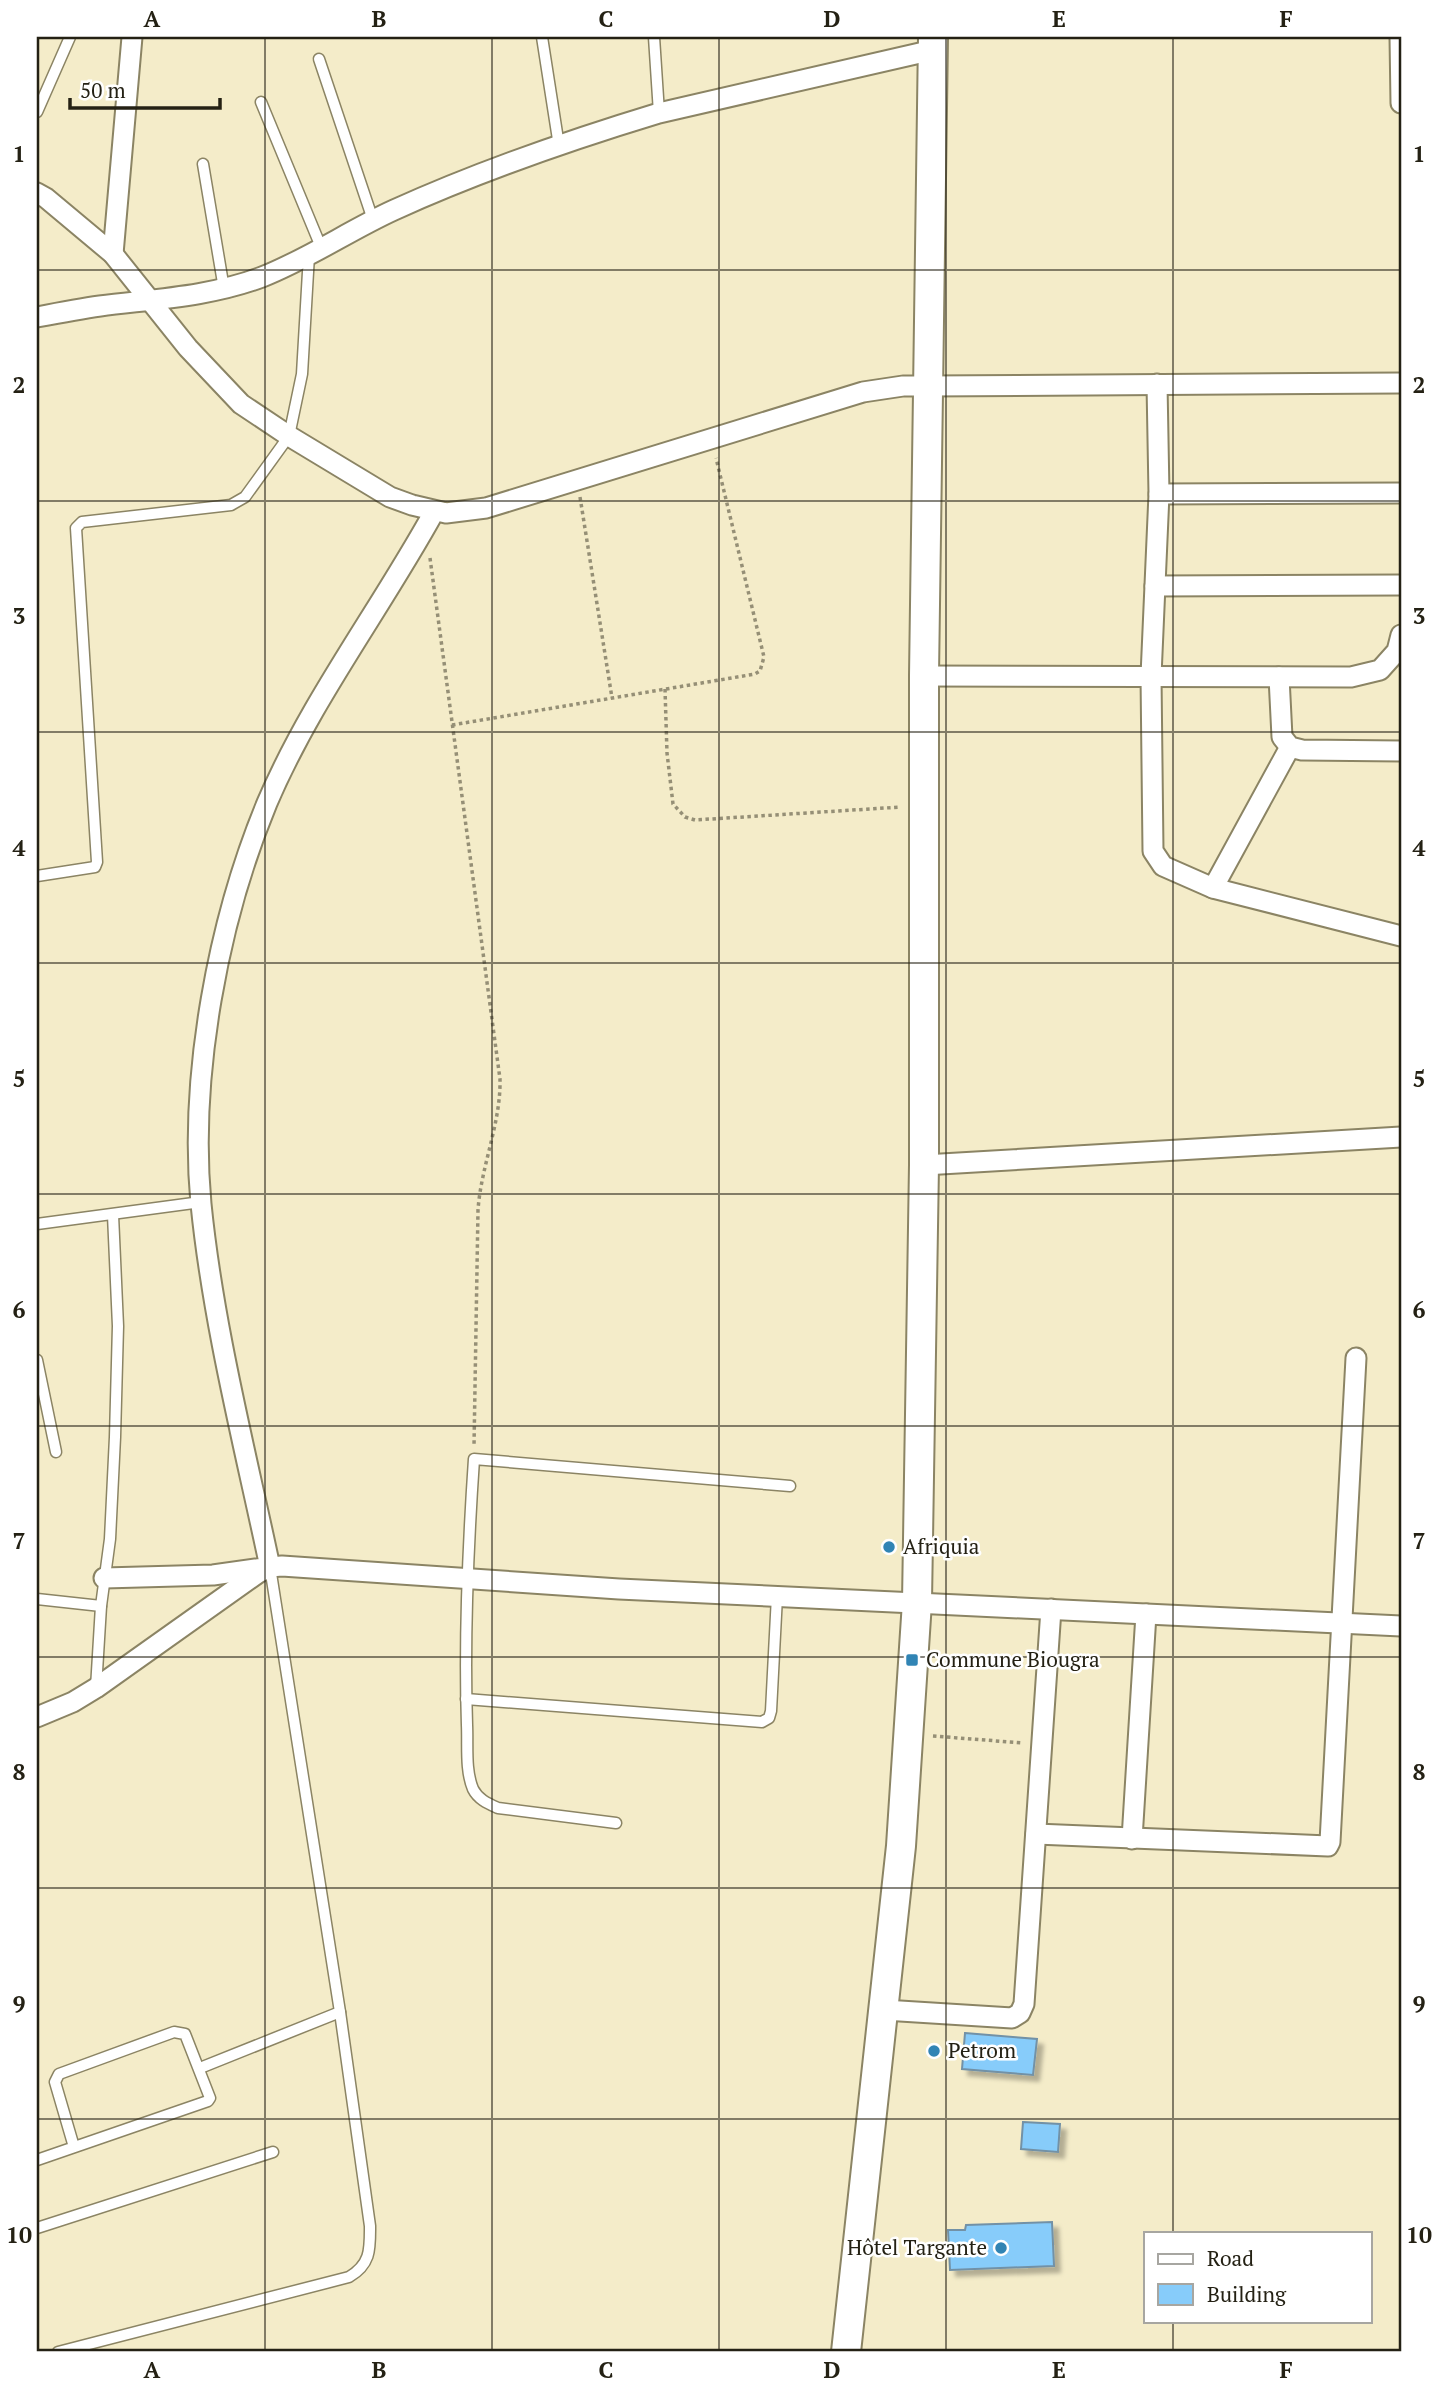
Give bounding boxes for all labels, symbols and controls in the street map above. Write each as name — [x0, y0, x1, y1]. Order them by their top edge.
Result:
text: A — [144, 3, 161, 34]
text: B — [372, 3, 387, 34]
text: C — [599, 3, 614, 34]
text: D — [824, 3, 841, 34]
text: E — [1052, 3, 1066, 34]
text: F — [1279, 3, 1293, 34]
scale bar — [70, 66, 220, 110]
text: 50 m — [80, 76, 126, 104]
text: 1 — [13, 138, 26, 169]
text: 1 — [1413, 138, 1426, 169]
text: 2 — [13, 369, 26, 400]
text: 2 — [1413, 369, 1426, 400]
text: 3 — [13, 600, 26, 631]
text: 3 — [1413, 600, 1426, 631]
text: 4 — [13, 832, 26, 863]
text: 4 — [1413, 832, 1426, 863]
text: 5 — [13, 1063, 26, 1094]
text: 5 — [1413, 1063, 1426, 1094]
text: 6 — [13, 1294, 26, 1325]
text: 6 — [1413, 1294, 1426, 1325]
text: 7 — [13, 1525, 26, 1556]
text: 7 — [1413, 1525, 1426, 1556]
place label: Afriquia — [903, 1532, 980, 1560]
marker: Afriquia — [881, 1539, 897, 1555]
place label: Commune Biougra — [926, 1645, 1100, 1673]
marker: Commune Biougra — [904, 1652, 920, 1668]
text: 8 — [13, 1756, 26, 1787]
text: 8 — [1413, 1756, 1426, 1787]
text: 9 — [13, 1988, 26, 2019]
text: 9 — [1413, 1988, 1426, 2019]
place label: Petrom — [948, 2036, 1016, 2064]
marker: Petrom — [926, 2043, 942, 2059]
text: 10 — [6, 2219, 32, 2250]
text: 10 — [1406, 2219, 1432, 2250]
legend — [1144, 2232, 1372, 2322]
place label: Hôtel Targante — [847, 2233, 987, 2261]
marker: Hôtel Targante — [993, 2240, 1009, 2256]
text: Road — [1207, 2244, 1254, 2272]
text: Building — [1207, 2280, 1287, 2308]
text: A — [144, 2354, 161, 2385]
text: B — [372, 2354, 387, 2385]
text: C — [599, 2354, 614, 2385]
text: D — [824, 2354, 841, 2385]
text: E — [1052, 2354, 1066, 2385]
text: F — [1279, 2354, 1293, 2385]

